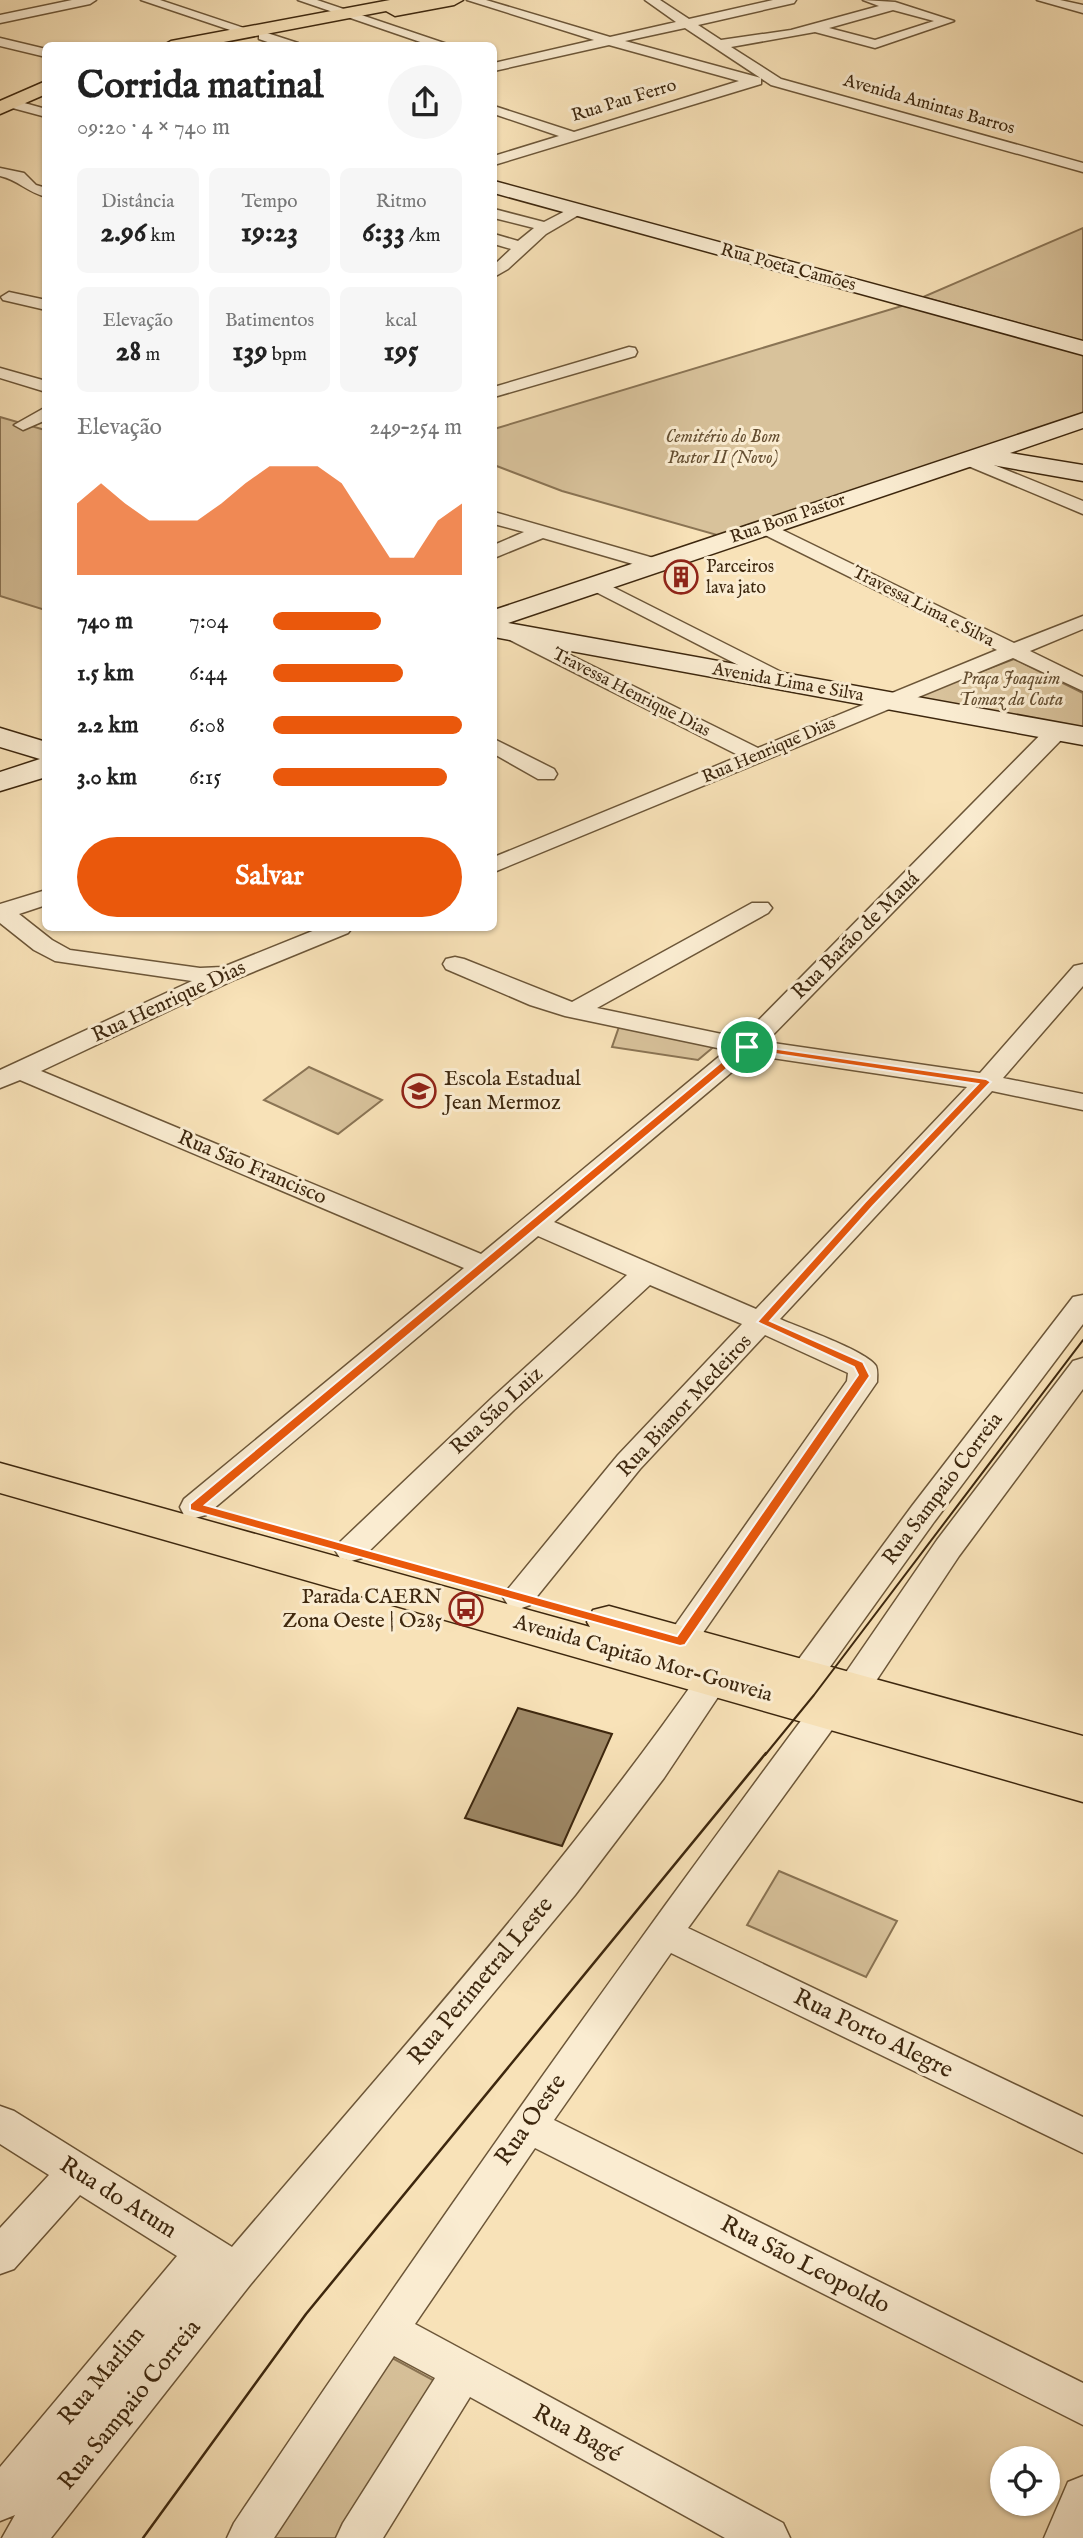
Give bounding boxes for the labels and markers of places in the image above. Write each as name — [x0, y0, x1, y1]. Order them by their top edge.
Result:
place label: Parceiros lava jato — [706, 556, 774, 600]
building icon: Parceiros lava jato — [662, 558, 700, 596]
pin — [717, 1017, 777, 1077]
place label: Escola Estadual Jean Mermoz — [442, 1066, 581, 1117]
school or university icon: Escola Estadual Jean Mermoz — [400, 1072, 438, 1110]
place label: Parada CAERN Zona Oeste | O285 — [283, 1584, 442, 1635]
bus stop icon: Parada CAERN Zona Oeste | O285 — [447, 1590, 485, 1628]

